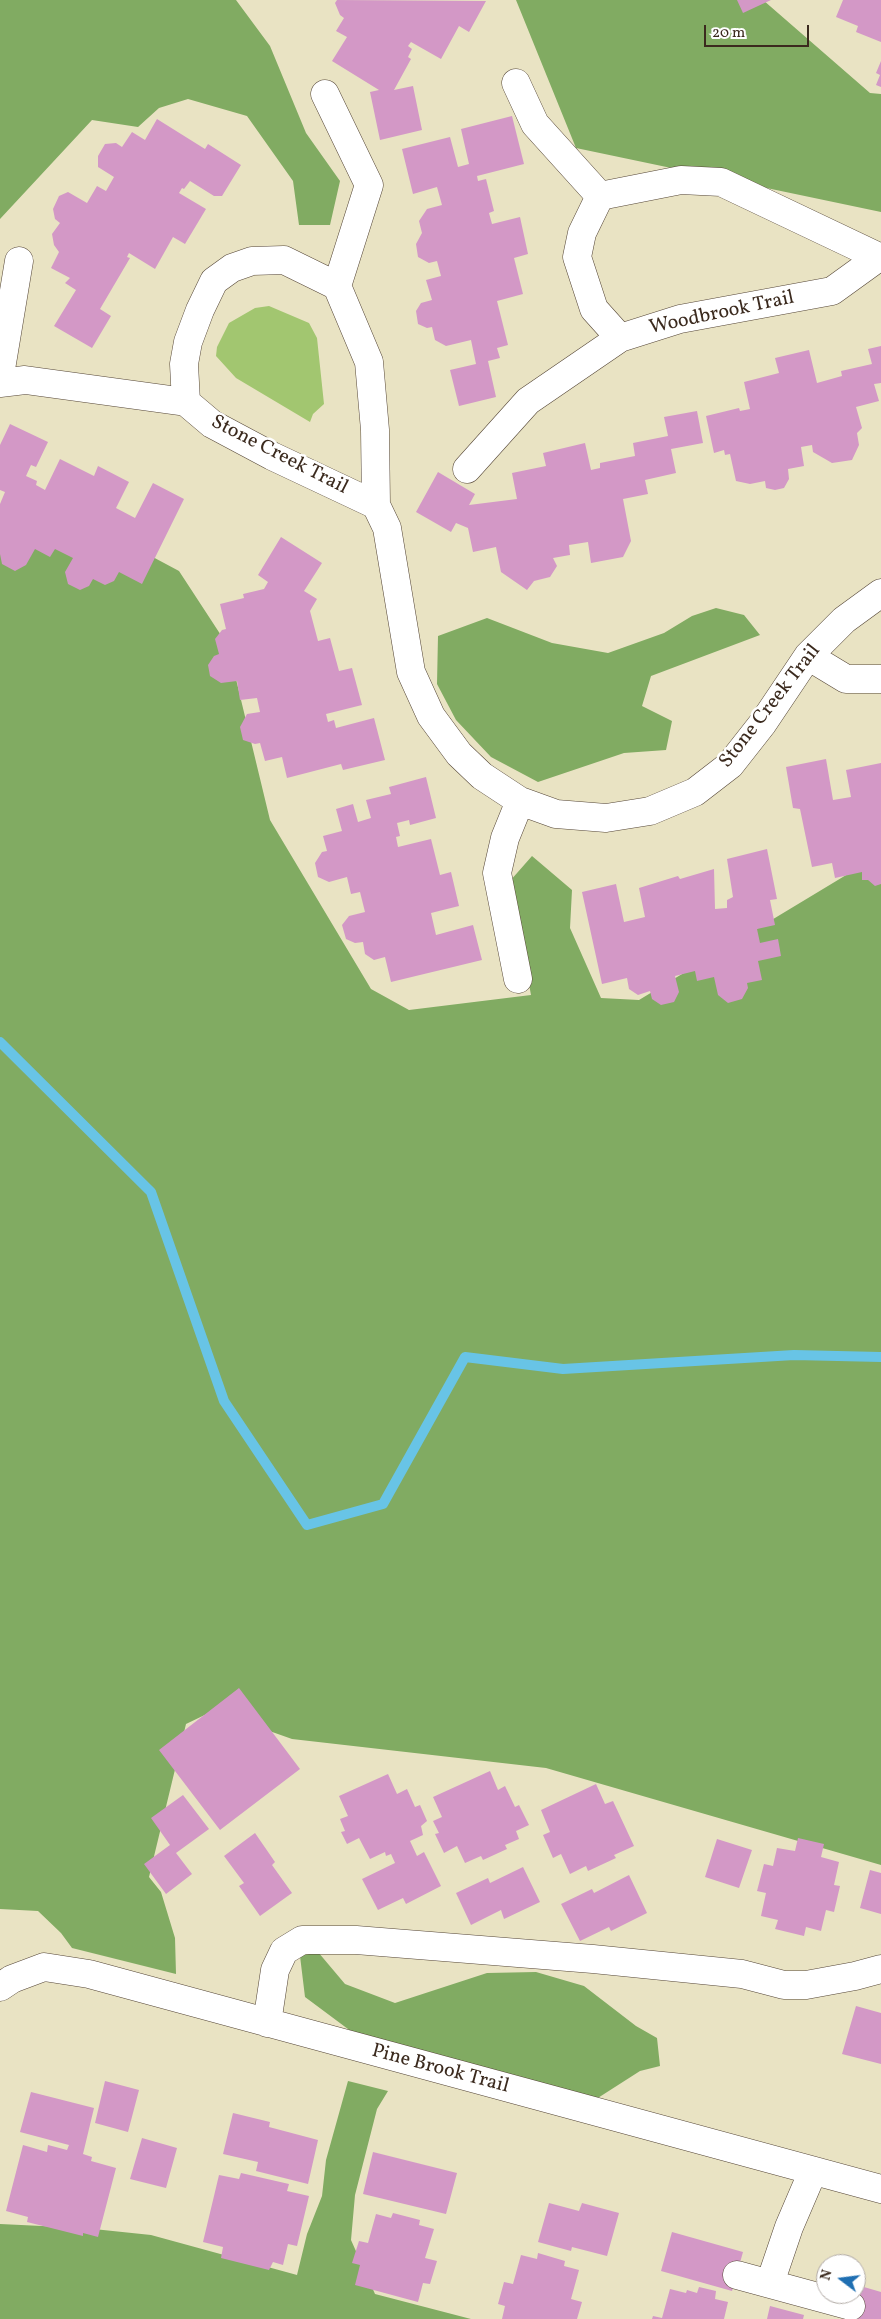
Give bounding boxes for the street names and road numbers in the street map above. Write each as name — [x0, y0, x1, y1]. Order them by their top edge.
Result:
street label: Woodbrook Trail — [647, 287, 797, 341]
street label: Stone Creek Trail — [207, 411, 351, 501]
street label: Stone Creek Trail — [715, 640, 827, 774]
street label: Pine Brook Trail — [369, 2040, 511, 2100]

